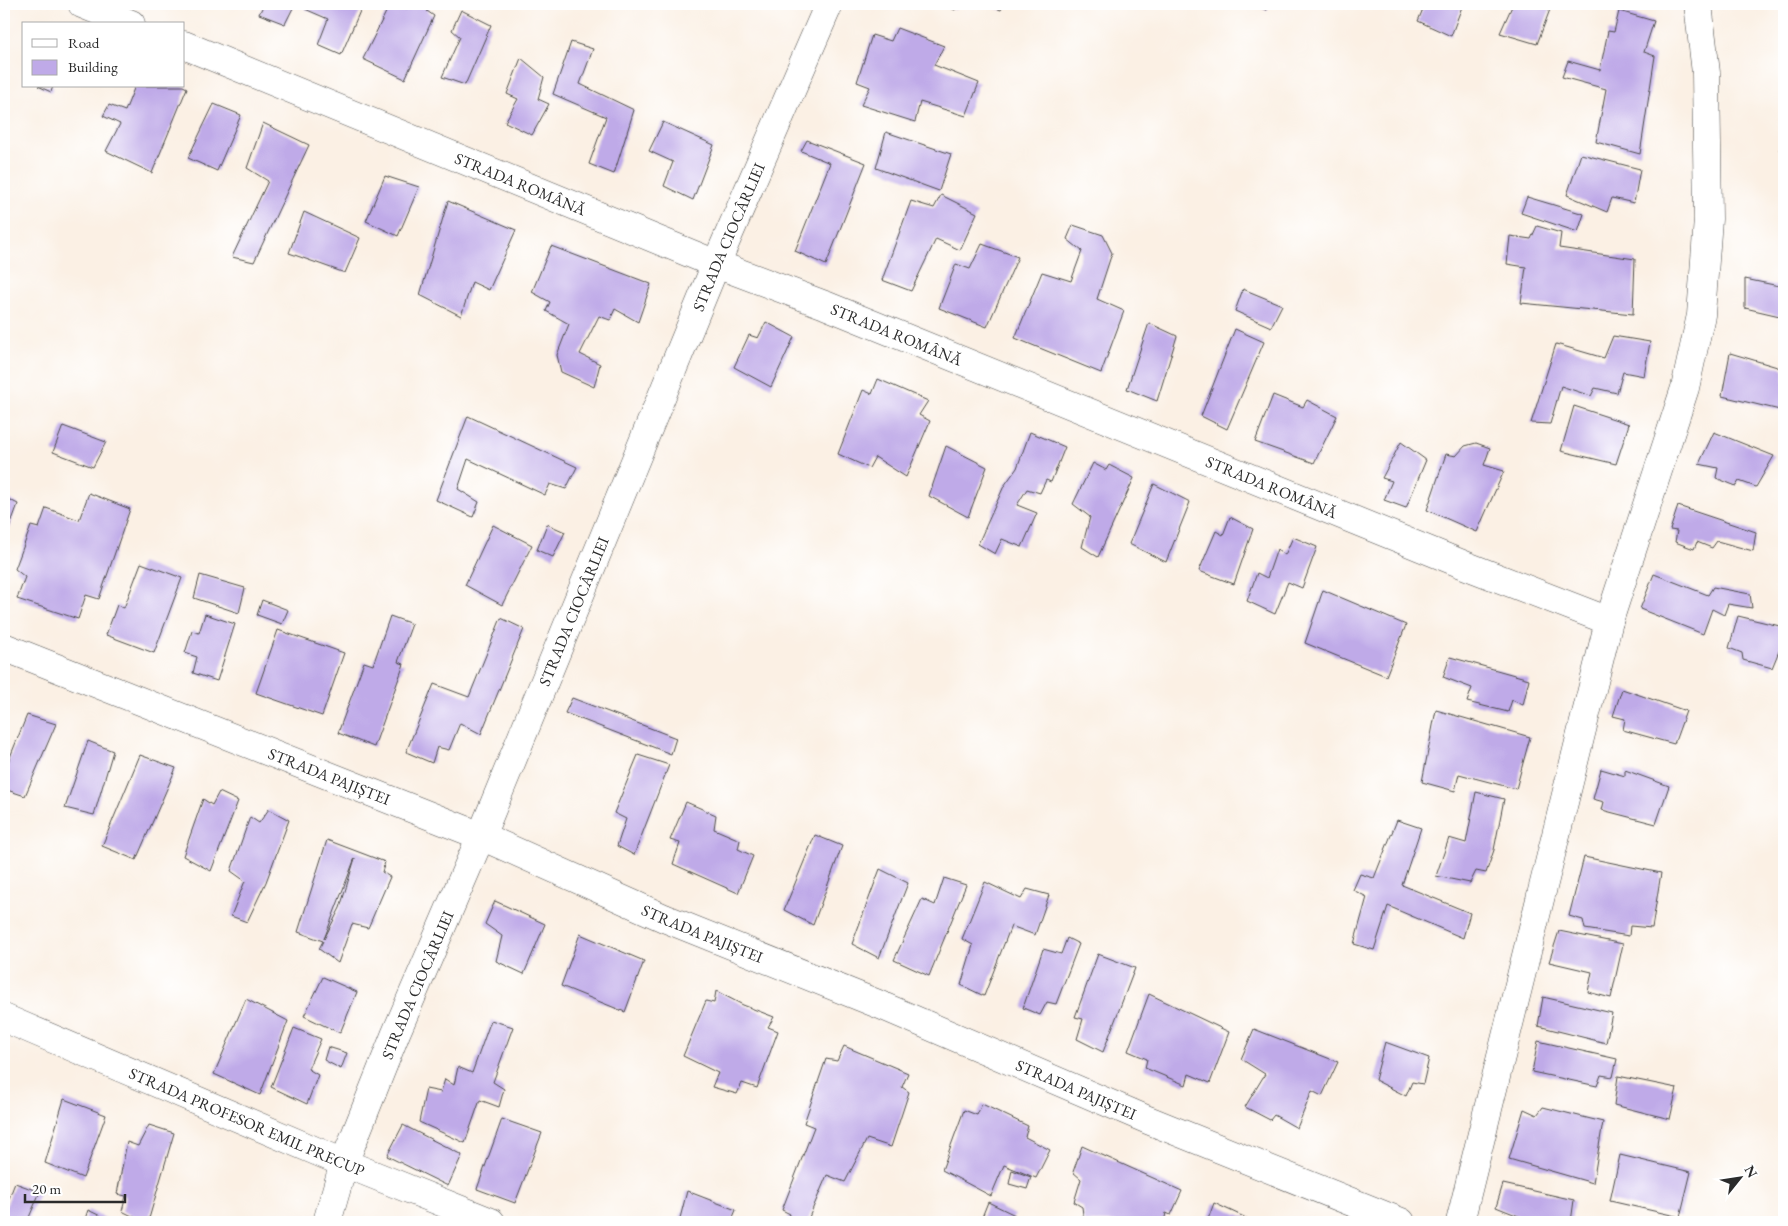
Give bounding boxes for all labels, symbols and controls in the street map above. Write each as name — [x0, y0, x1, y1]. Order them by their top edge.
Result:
legend — [22, 22, 185, 88]
text: Road — [68, 33, 100, 52]
text: Building — [68, 57, 118, 76]
street label: STRADA ROMÂNĂ — [452, 147, 590, 220]
street label: STRADA CIOCÂRLIEI — [687, 159, 769, 314]
street label: STRADA ROMÂNĂ — [828, 298, 966, 371]
street label: STRADA ROMÂNĂ — [1203, 451, 1341, 523]
street label: STRADA CIOCÂRLIEI — [533, 533, 614, 689]
street label: STRADA PAJIȘTEI — [265, 742, 394, 810]
street label: STRADA PAJIȘTEI — [638, 899, 767, 967]
street label: STRADA CIOCÂRLIEI — [376, 907, 458, 1062]
street label: STRADA PAJIȘTEI — [1013, 1054, 1140, 1125]
street label: STRADA PROFESOR EMIL PRECUP — [126, 1062, 368, 1181]
north arrow — [1716, 1154, 1766, 1204]
text: N — [1741, 1162, 1762, 1181]
scale bar — [25, 1171, 125, 1203]
text: 20 m — [32, 1179, 61, 1198]

